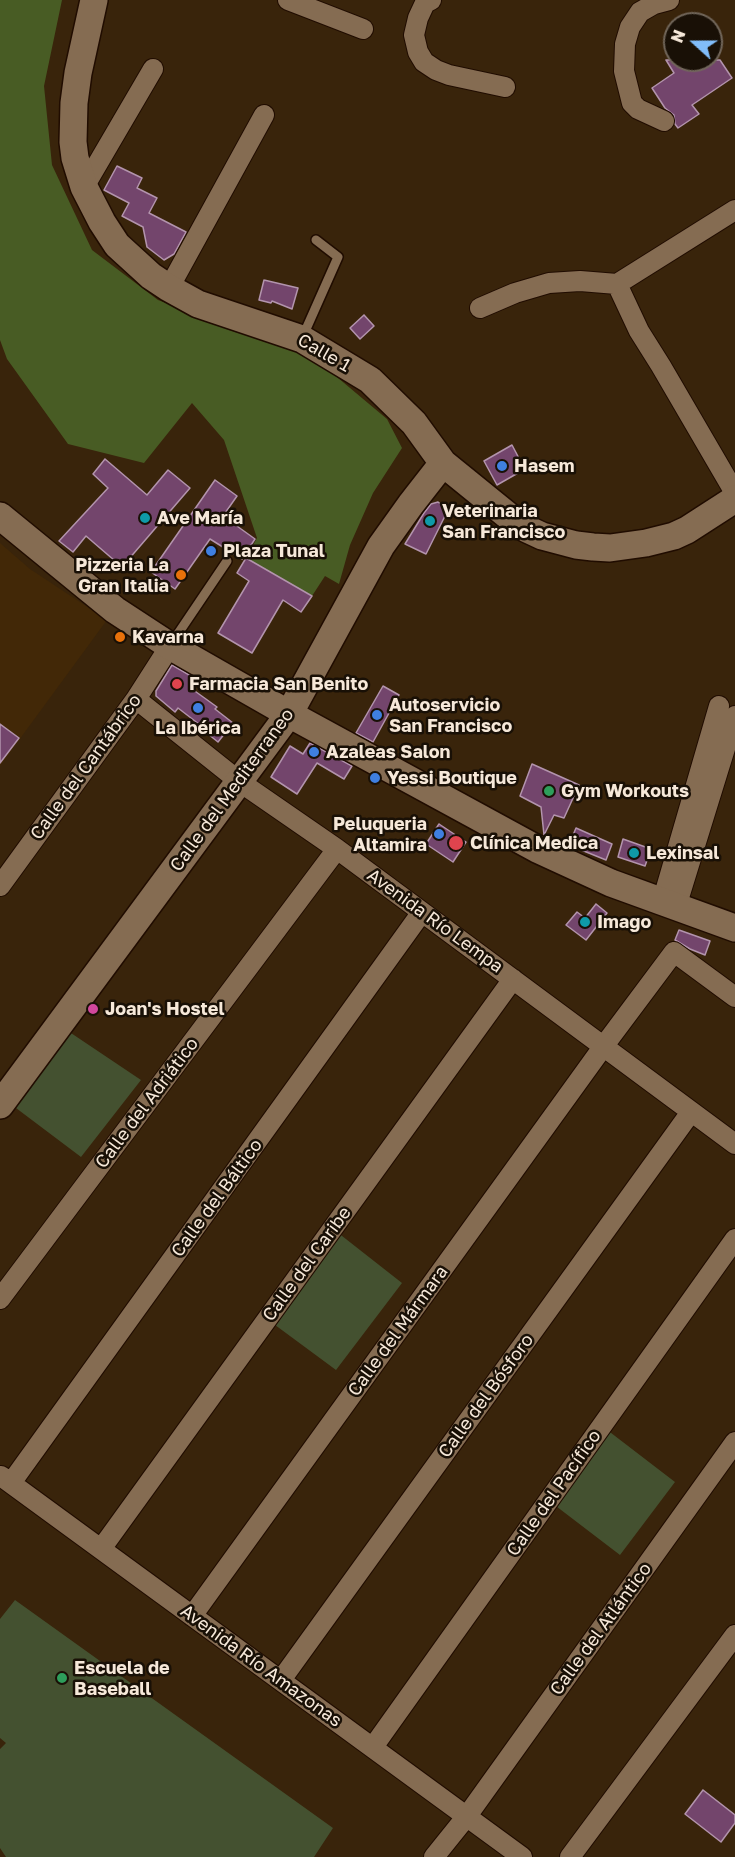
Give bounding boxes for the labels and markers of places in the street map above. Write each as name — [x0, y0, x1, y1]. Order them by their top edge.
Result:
place label: Hasem — [514, 455, 575, 477]
marker: Hasem — [495, 459, 509, 473]
place label: Veterinaria San Francisco — [442, 500, 565, 542]
place label: Ave María — [157, 507, 243, 529]
marker: Ave María — [138, 511, 152, 525]
marker: Veterinaria San Francisco — [423, 514, 437, 528]
place label: Plaza Tunal — [223, 540, 325, 562]
marker: Plaza Tunal — [204, 544, 218, 558]
place label: Pizzeria La Gran Italia — [75, 554, 169, 596]
marker: Pizzeria La Gran Italia — [174, 568, 188, 582]
place label: Kavarna — [132, 626, 204, 648]
marker: Kavarna — [113, 630, 127, 644]
place label: Farmacia San Benito — [189, 673, 368, 695]
marker: Farmacia San Benito — [170, 677, 184, 691]
place label: Autoservicio San Francisco — [389, 694, 512, 736]
marker: La Ibérica — [191, 701, 205, 715]
marker: Autoservicio San Francisco — [370, 708, 384, 722]
place label: La Ibérica — [155, 717, 241, 739]
place label: Azaleas Salon — [326, 741, 450, 763]
marker: Azaleas Salon — [307, 745, 321, 759]
place label: Yessi Boutique — [387, 767, 517, 789]
marker: Yessi Boutique — [368, 771, 382, 785]
place label: Gym Workouts — [561, 780, 689, 802]
marker: Gym Workouts — [542, 784, 556, 798]
place label: Peluqueria Altamira — [333, 813, 427, 856]
marker: Peluqueria Altamira — [432, 827, 446, 841]
place label: Clínica Medica — [470, 832, 598, 854]
marker: Clínica Medica — [447, 834, 465, 852]
place label: Lexinsal — [646, 842, 719, 864]
marker: Lexinsal — [627, 846, 641, 860]
place label: Imago — [597, 911, 651, 933]
marker: Imago — [578, 915, 592, 929]
place label: Joan's Hostel — [105, 998, 224, 1020]
marker: Joan's Hostel — [86, 1002, 100, 1016]
place label: Escuela de Baseball — [74, 1657, 170, 1700]
marker: Escuela de Baseball — [55, 1671, 69, 1685]

